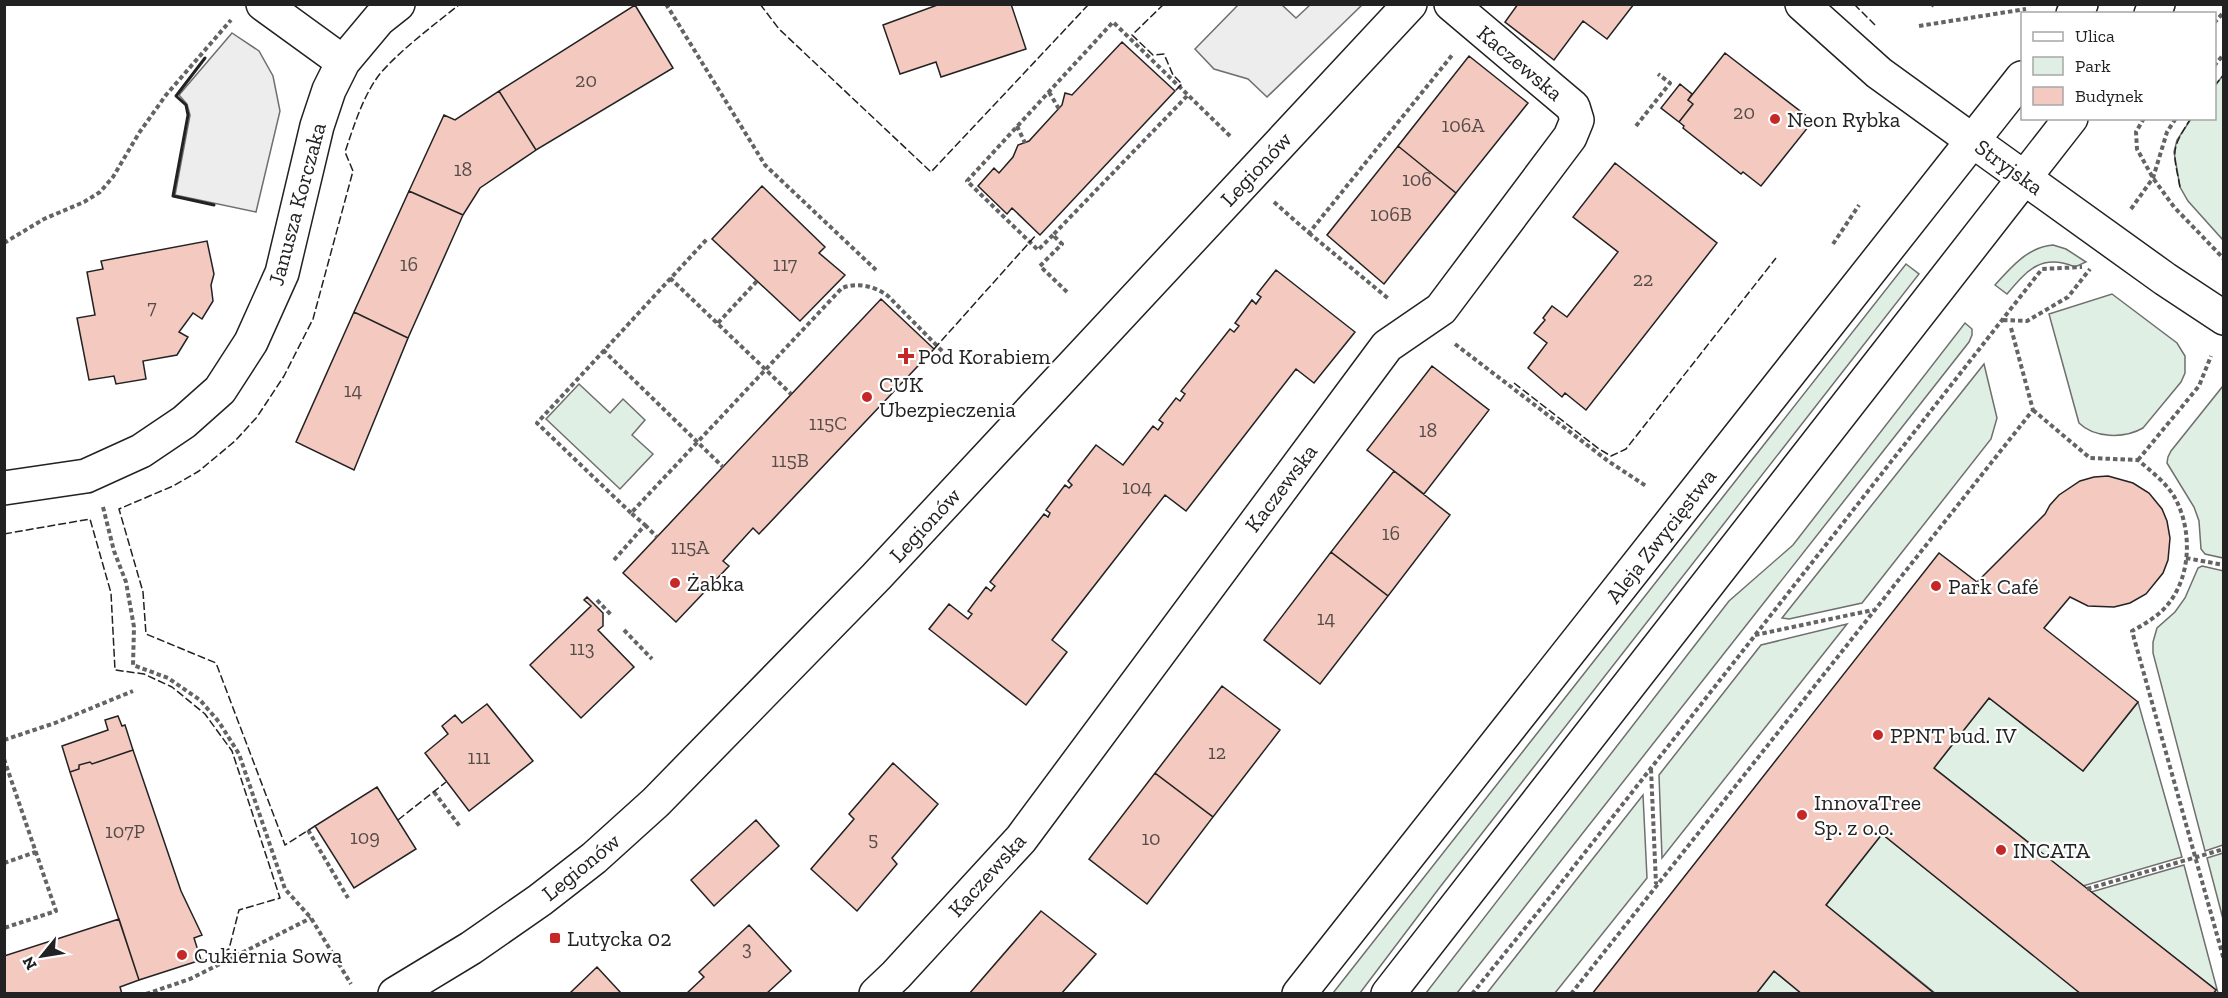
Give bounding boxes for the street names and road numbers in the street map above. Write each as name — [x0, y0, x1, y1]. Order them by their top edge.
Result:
street label: Kaczewska — [1472, 19, 1569, 107]
street label: Janusza Korczaka — [262, 119, 332, 289]
street label: Legionów — [1215, 126, 1297, 212]
street label: Stryjska — [1970, 133, 2049, 201]
street label: Kaczewska — [1239, 438, 1323, 537]
street label: Aleja Zwycięstwa — [1600, 463, 1722, 609]
street label: Legionów — [884, 482, 966, 568]
street label: Legionów — [537, 827, 625, 907]
street label: Kaczewska — [942, 827, 1032, 923]

